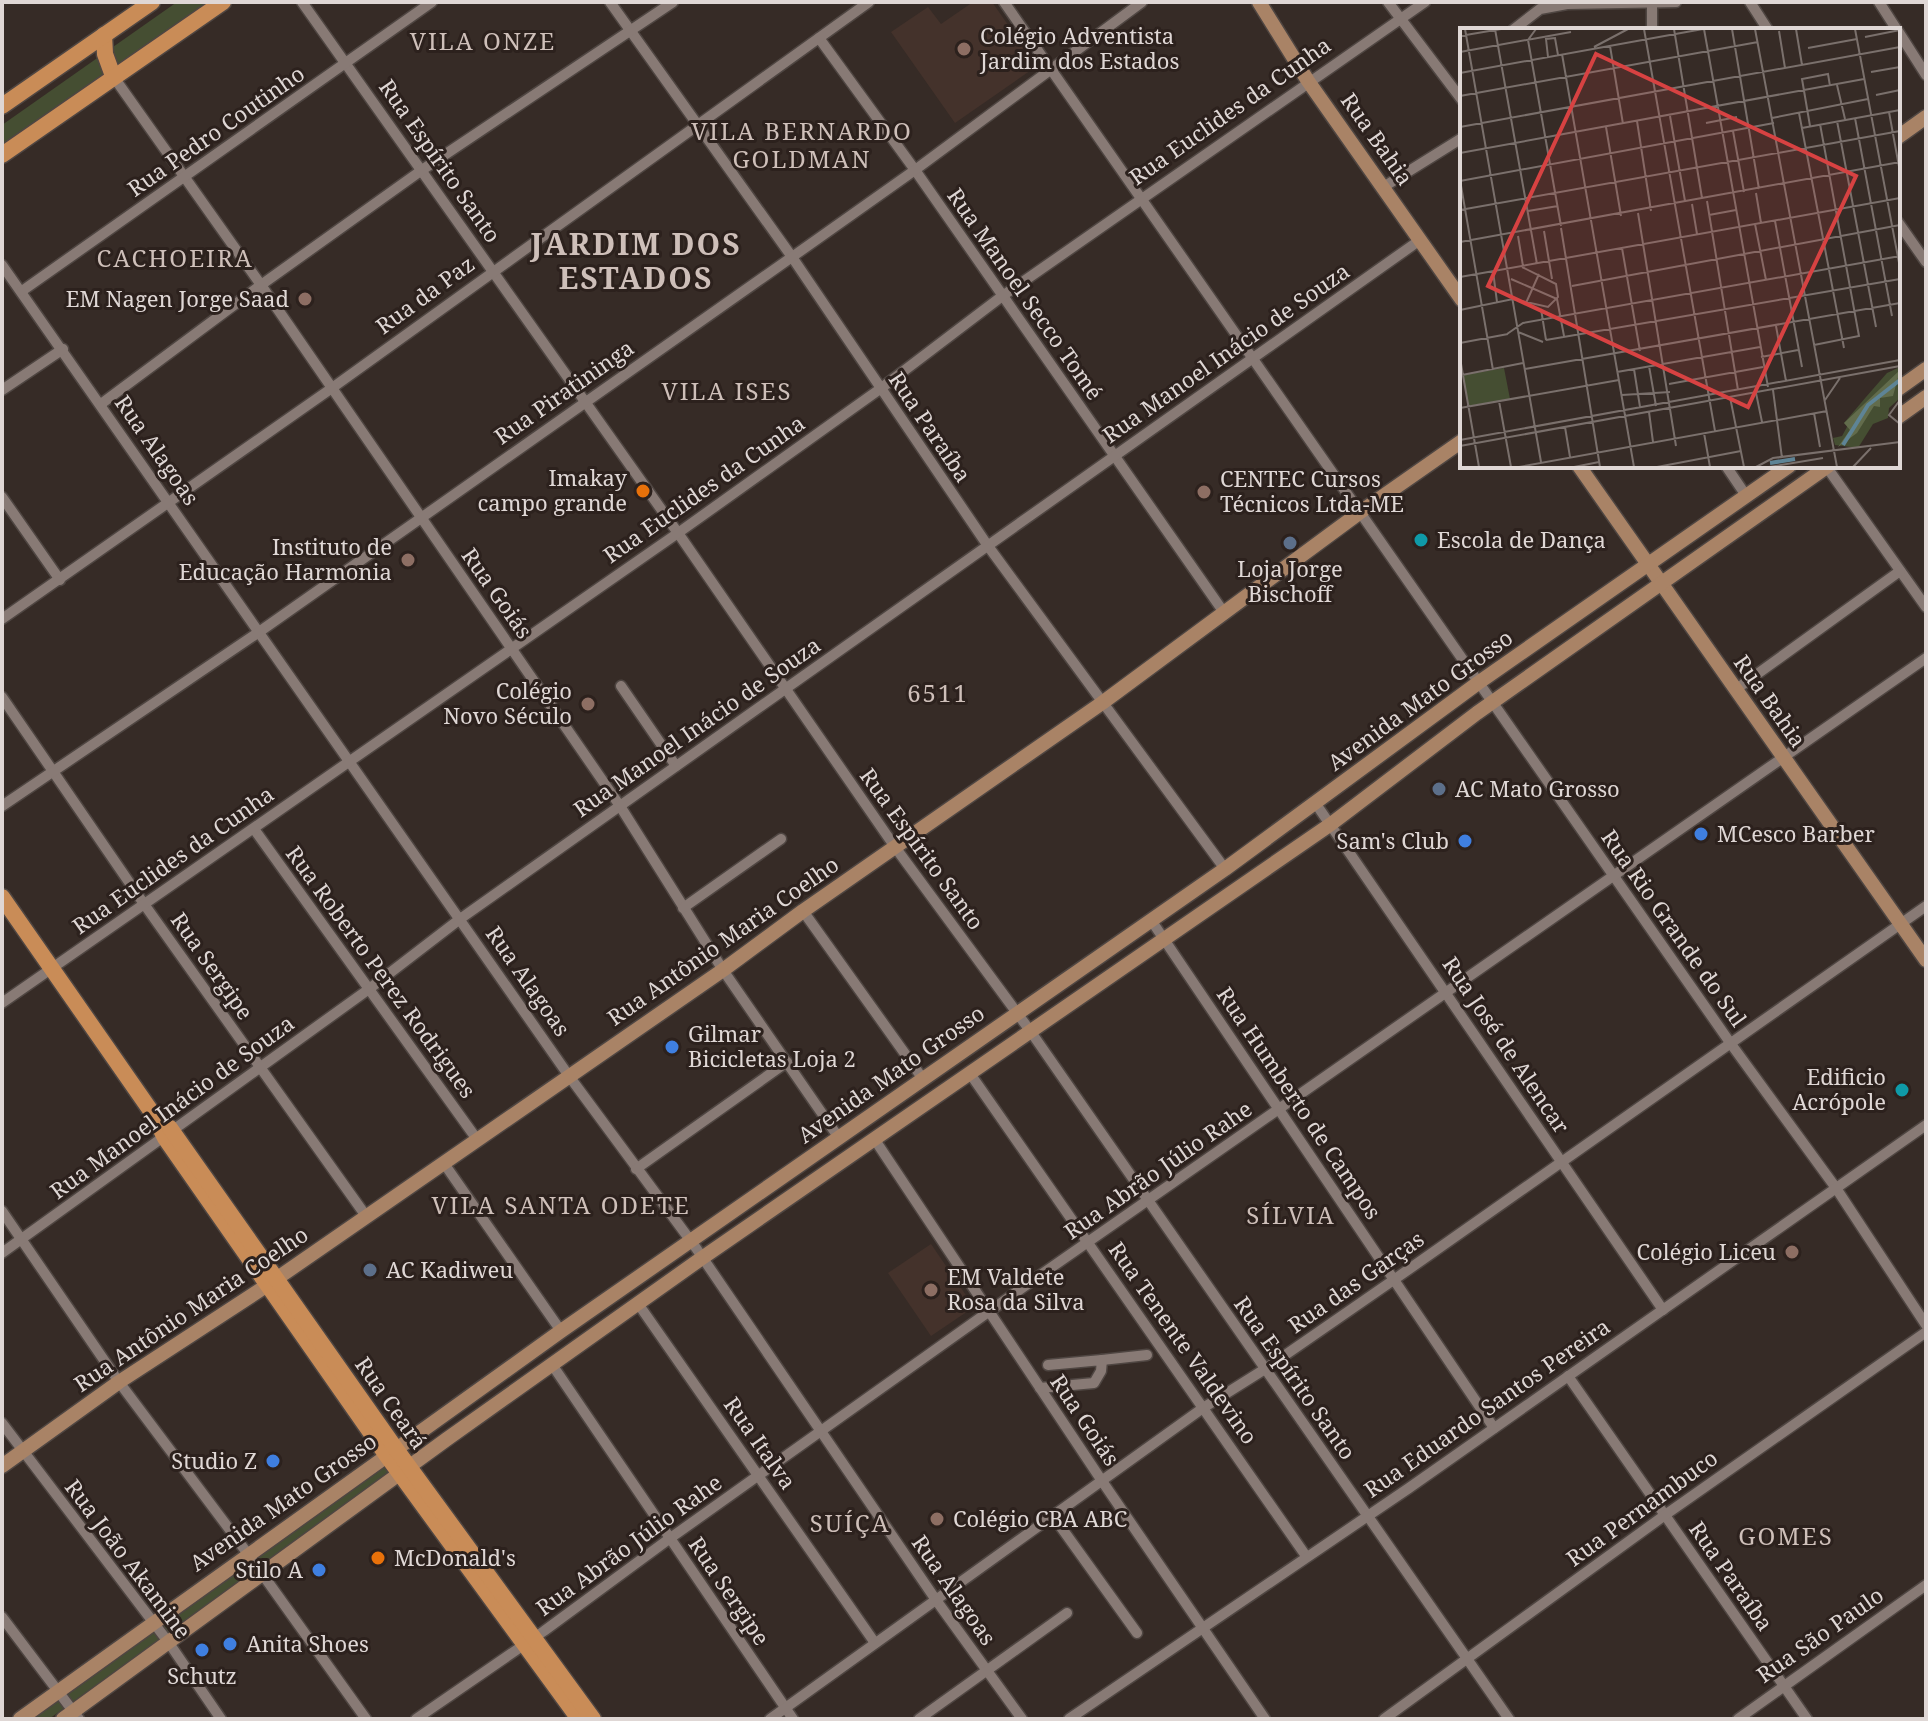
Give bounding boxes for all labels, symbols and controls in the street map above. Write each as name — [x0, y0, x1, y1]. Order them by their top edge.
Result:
place label: Colégio Adventista Jardim dos Estados — [979, 20, 1179, 75]
district label: VILA ONZE — [410, 24, 556, 57]
inset map — [1460, 28, 1900, 468]
street label: Rua Euclides da Cunha — [1123, 29, 1336, 191]
marker: Colégio Adventista Jardim dos Estados — [955, 40, 973, 58]
street label: Rua Pedro Coutinho — [121, 58, 310, 203]
street label: Rua Espírito Santo — [373, 73, 509, 248]
street label: Rua Bahia — [1335, 86, 1421, 191]
district label: VILA BERNARDO GOLDMAN — [691, 114, 913, 175]
street label: Rua Manoel Secco Tomé — [941, 182, 1110, 405]
district label: JARDIM DOS ESTADOS — [529, 223, 742, 298]
district label: CACHOEIRA — [96, 241, 254, 274]
street label: Rua da Paz — [369, 248, 480, 340]
street label: Rua Manoel Inácio de Souza — [1096, 255, 1355, 449]
place label: EM Nagen Jorge Saad — [66, 283, 289, 313]
marker: EM Nagen Jorge Saad — [296, 290, 314, 308]
street label: Rua Piratininga — [488, 332, 639, 450]
street label: Rua Paraíba — [883, 365, 979, 488]
district label: VILA ISES — [662, 374, 793, 407]
street label: Rua Alagoas — [109, 388, 207, 510]
street label: Rua Euclides da Cunha — [597, 407, 810, 569]
place label: Imakay campo grande — [477, 462, 628, 517]
place label: CENTEC Cursos Técnicos Ltda-ME — [1220, 463, 1404, 518]
marker: Imakay campo grande — [634, 482, 652, 500]
marker: CENTEC Cursos Técnicos Ltda-ME — [1195, 483, 1213, 501]
place label: Escola de Dança — [1437, 524, 1606, 554]
place label: Instituto de Educação Harmonia — [179, 531, 392, 586]
marker: Escola de Dança — [1412, 531, 1430, 549]
marker: Loja Jorge Bischoff — [1281, 534, 1299, 552]
street label: Rua Goiás — [456, 541, 540, 644]
marker: Instituto de Educação Harmonia — [399, 551, 417, 569]
place label: Loja Jorge Bischoff — [1237, 553, 1343, 608]
street label: Avenida Mato Grosso — [1321, 622, 1518, 777]
street label: Rua Manoel Inácio de Souza — [567, 629, 826, 823]
street label: Rua Bahia — [1728, 648, 1814, 753]
place label: Colégio Novo Século — [443, 675, 572, 730]
district label: 6511 — [907, 676, 969, 709]
marker: Colégio Novo Século — [579, 695, 597, 713]
street label: Rua Espírito Santo — [854, 761, 992, 935]
place label: AC Mato Grosso — [1455, 773, 1620, 803]
street label: Rua Euclides da Cunha — [66, 778, 279, 940]
marker: AC Mato Grosso — [1430, 780, 1448, 798]
place label: MCesco Barber — [1717, 818, 1875, 848]
street label: Rua Rio Grande do Sul — [1595, 823, 1754, 1032]
place label: Sam's Club — [1336, 825, 1449, 855]
marker: MCesco Barber — [1692, 825, 1710, 843]
marker: Sam's Club — [1456, 832, 1474, 850]
street label: Rua Roberto Perez Rodrigues — [280, 839, 484, 1104]
street label: Rua Antônio Maria Coelho — [601, 849, 844, 1032]
street label: Rua Sergipe — [165, 906, 261, 1025]
street label: Rua Alagoas — [480, 919, 578, 1041]
street label: Rua José de Alencar — [1436, 950, 1578, 1139]
street label: Rua Humberto de Campos — [1211, 980, 1389, 1225]
street label: Avenida Mato Grosso — [791, 997, 990, 1149]
street label: Rua Manoel Inácio de Souza — [43, 1007, 300, 1205]
place label: Gilmar Bicicletas Loja 2 — [688, 1018, 856, 1073]
marker: Gilmar Bicicletas Loja 2 — [663, 1038, 681, 1056]
place label: Edificio Acrópole — [1792, 1061, 1886, 1116]
marker: Edificio Acrópole — [1893, 1081, 1911, 1099]
street label: Rua Abrão Júlio Rahe — [1058, 1093, 1257, 1245]
district label: VILA SANTA ODETE — [431, 1188, 691, 1221]
district label: SÍLVIA — [1246, 1198, 1336, 1231]
street label: Rua Antônio Maria Coelho — [68, 1218, 313, 1398]
street label: Rua das Garças — [1281, 1223, 1429, 1339]
street label: Rua Tenente Valdevino — [1102, 1235, 1265, 1450]
place label: Colégio Liceu — [1637, 1236, 1776, 1266]
marker: Colégio Liceu — [1783, 1243, 1801, 1261]
place label: AC Kadiweu — [386, 1254, 513, 1284]
marker: AC Kadiweu — [361, 1261, 379, 1279]
place label: EM Valdete Rosa da Silva — [947, 1261, 1085, 1316]
marker: EM Valdete Rosa da Silva — [922, 1281, 940, 1299]
street label: Rua Espírito Santo — [1228, 1290, 1364, 1465]
street label: Rua Eduardo Santos Pereira — [1358, 1311, 1615, 1504]
street label: Rua Ceará — [349, 1350, 435, 1455]
street label: Rua Goiás — [1044, 1368, 1127, 1471]
street label: Rua Italva — [718, 1390, 804, 1495]
street label: Avenida Mato Grosso — [183, 1425, 382, 1577]
street label: Rua Pernambuco — [1560, 1442, 1723, 1572]
place label: Studio Z — [171, 1445, 257, 1475]
marker: Studio Z — [264, 1452, 282, 1470]
street label: Rua Abrão Júlio Rahe — [529, 1467, 727, 1622]
street label: Rua João Akamine — [59, 1473, 199, 1644]
place label: Colégio CBA ABC — [953, 1503, 1127, 1533]
district label: SUÍÇA — [810, 1506, 890, 1539]
marker: Colégio CBA ABC — [928, 1510, 946, 1528]
street label: Rua Paraíba — [1683, 1515, 1781, 1636]
district label: GOMES — [1738, 1519, 1834, 1552]
street label: Rua Alagoas — [906, 1528, 1004, 1650]
street label: Rua Sergipe — [683, 1530, 777, 1651]
place label: McDonald's — [394, 1542, 516, 1572]
marker: McDonald's — [369, 1549, 387, 1567]
place label: Stilo A — [236, 1554, 303, 1584]
marker: Stilo A — [310, 1561, 328, 1579]
street label: Rua São Paulo — [1750, 1579, 1889, 1689]
place label: Anita Shoes — [246, 1628, 369, 1658]
marker: Anita Shoes — [221, 1635, 239, 1653]
marker: Schutz — [193, 1641, 211, 1659]
place label: Schutz — [167, 1660, 237, 1690]

